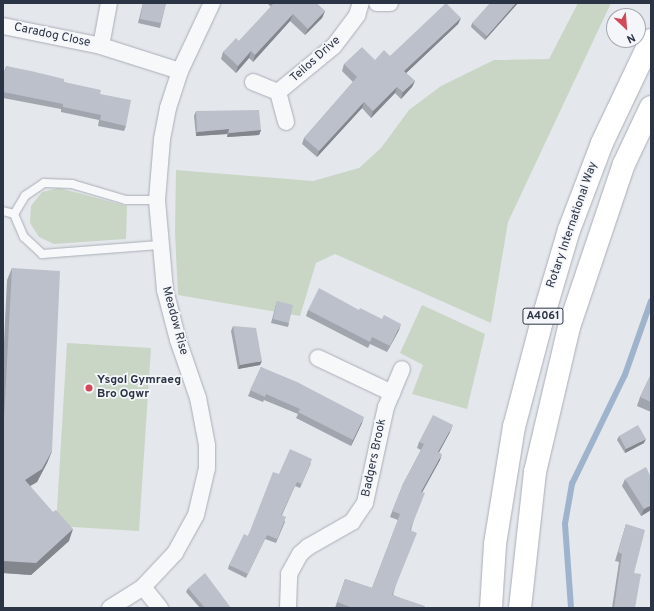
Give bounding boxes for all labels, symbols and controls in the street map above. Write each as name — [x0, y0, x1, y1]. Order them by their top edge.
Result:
north arrow — [606, 8, 646, 48]
street label: Caradog Close — [12, 21, 92, 51]
text: N — [624, 30, 637, 46]
street label: Teilos Drive — [288, 34, 344, 86]
street label: Rotary International Way — [545, 160, 601, 290]
street label: Meadow Rise — [158, 285, 190, 357]
road number: A4061 — [522, 307, 564, 325]
place label: Ysgol Gymraeg Bro Ogwr — [97, 374, 181, 402]
marker: Ysgol Gymraeg Bro Ogwr — [84, 383, 94, 393]
street label: Badgers Brook — [360, 418, 390, 498]

